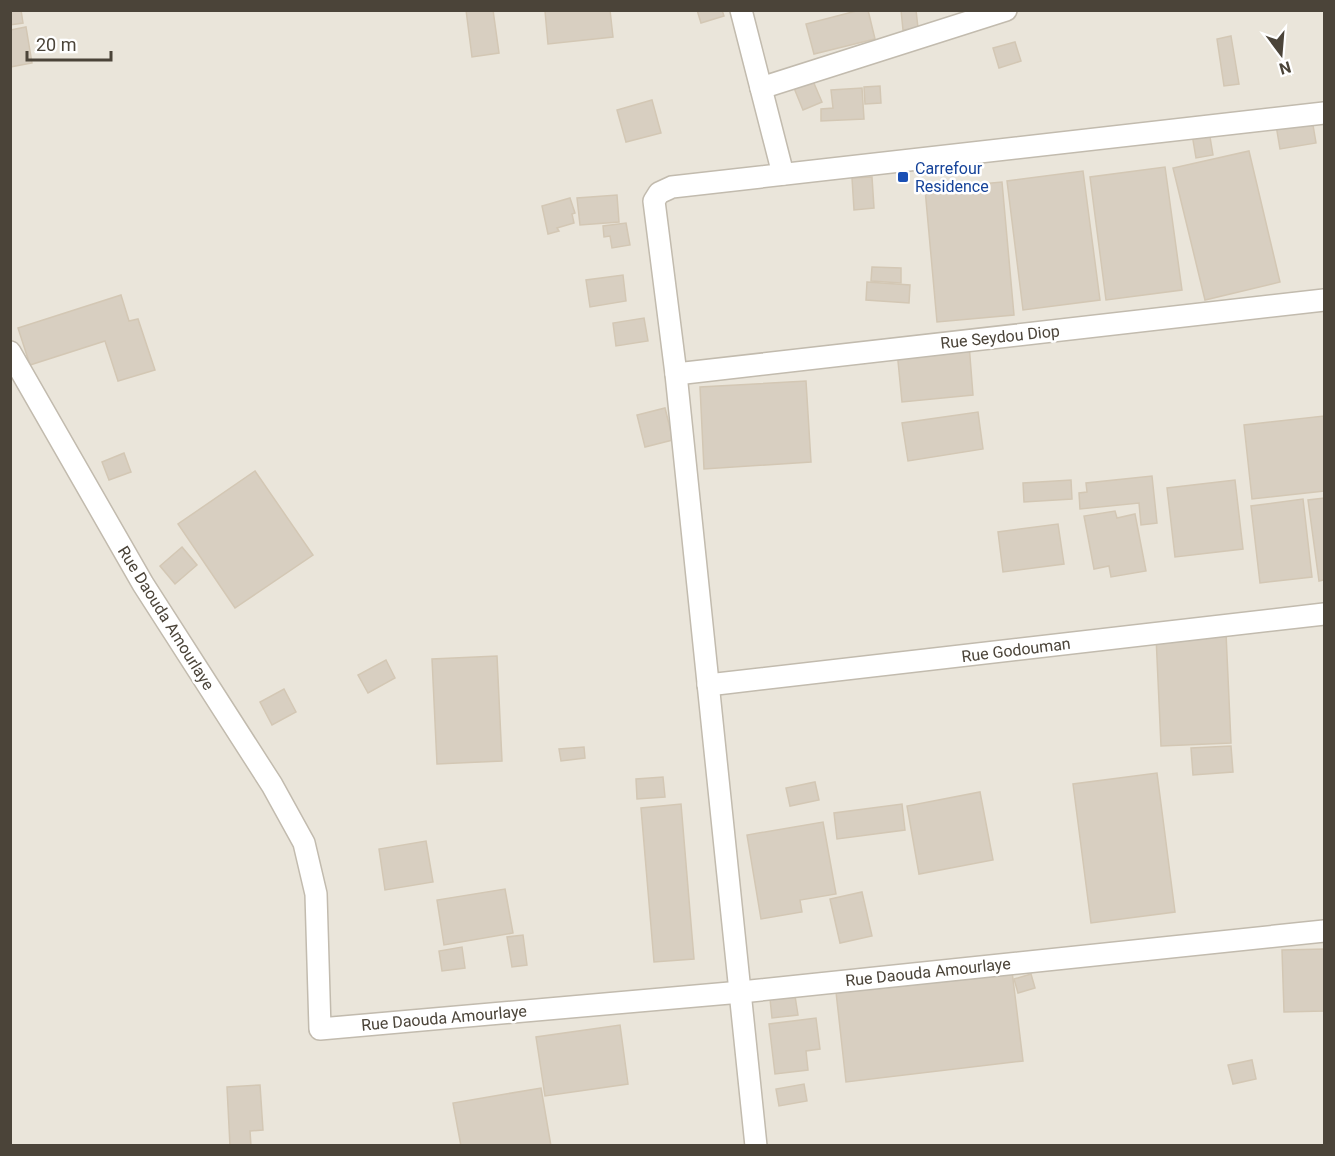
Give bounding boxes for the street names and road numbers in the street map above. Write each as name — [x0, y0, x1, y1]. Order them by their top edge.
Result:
street label: Rue Seydou Diop — [939, 321, 1061, 353]
street label: Rue Daouda Amourlaye — [114, 542, 218, 694]
street label: Rue Godouman — [960, 634, 1072, 666]
street label: Rue Daouda Amourlaye — [844, 954, 1012, 990]
street label: Rue Daouda Amourlaye — [360, 1001, 528, 1035]

